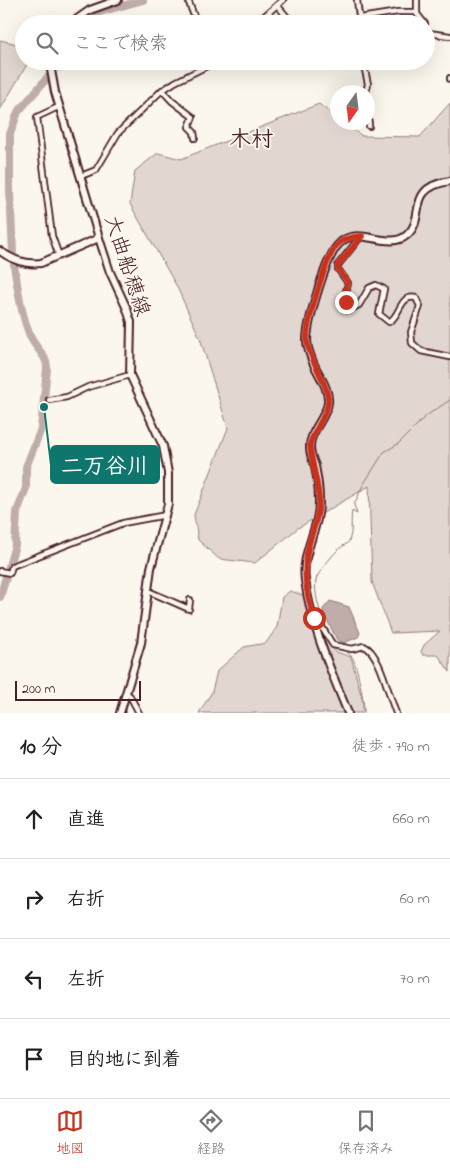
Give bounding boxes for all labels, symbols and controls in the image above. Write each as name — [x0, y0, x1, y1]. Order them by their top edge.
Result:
search box — [15, 15, 435, 70]
icon: search — [33, 29, 61, 57]
text: ここで検索 — [73, 31, 168, 58]
north arrow — [330, 85, 375, 130]
district label: 木村 — [229, 125, 273, 157]
street label: 大曲船穂線 — [96, 211, 156, 321]
route end — [335, 291, 358, 314]
callout: 二万谷川 — [51, 446, 159, 483]
text: 二万谷川 — [61, 452, 149, 484]
route start — [303, 607, 326, 630]
scale bar — [15, 678, 141, 701]
text: 200 m — [22, 679, 55, 700]
text: 10 分 — [20, 733, 62, 763]
text: 徒歩 · 790 m — [352, 735, 430, 759]
icon: ahead — [20, 805, 48, 833]
text: 直進 — [67, 807, 105, 834]
text: 660 m — [393, 807, 430, 831]
icon: right — [20, 885, 48, 913]
text: 右折 — [67, 887, 105, 914]
text: 60 m — [400, 887, 430, 911]
icon: left — [20, 965, 48, 993]
text: 左折 — [67, 967, 105, 994]
text: 70 m — [400, 967, 430, 991]
icon: arrive — [20, 1045, 48, 1073]
text: 目的地に到着 — [67, 1047, 181, 1074]
tab: 地図 — [56, 1107, 84, 1160]
tab: 経路 — [197, 1107, 225, 1160]
tab: 保存済み — [338, 1107, 394, 1160]

